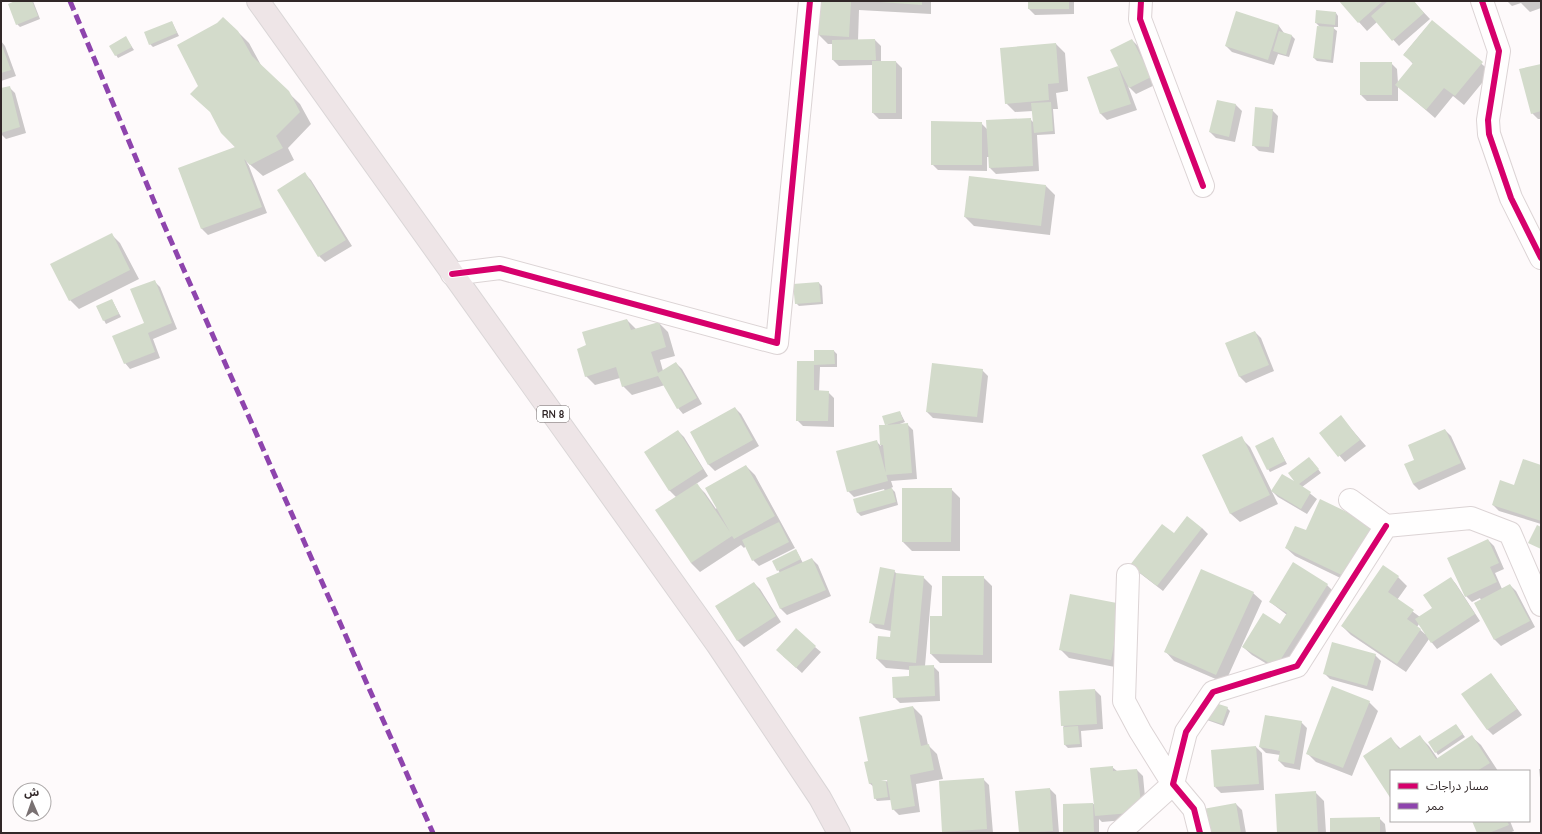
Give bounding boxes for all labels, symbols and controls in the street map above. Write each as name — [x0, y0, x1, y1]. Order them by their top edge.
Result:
road number: RN 8 — [537, 406, 569, 422]
legend — [1390, 770, 1530, 822]
text: مسار دراجات — [1426, 778, 1489, 793]
north arrow — [12, 782, 52, 822]
text: ش — [24, 785, 39, 799]
text: ممر — [1425, 798, 1444, 813]

